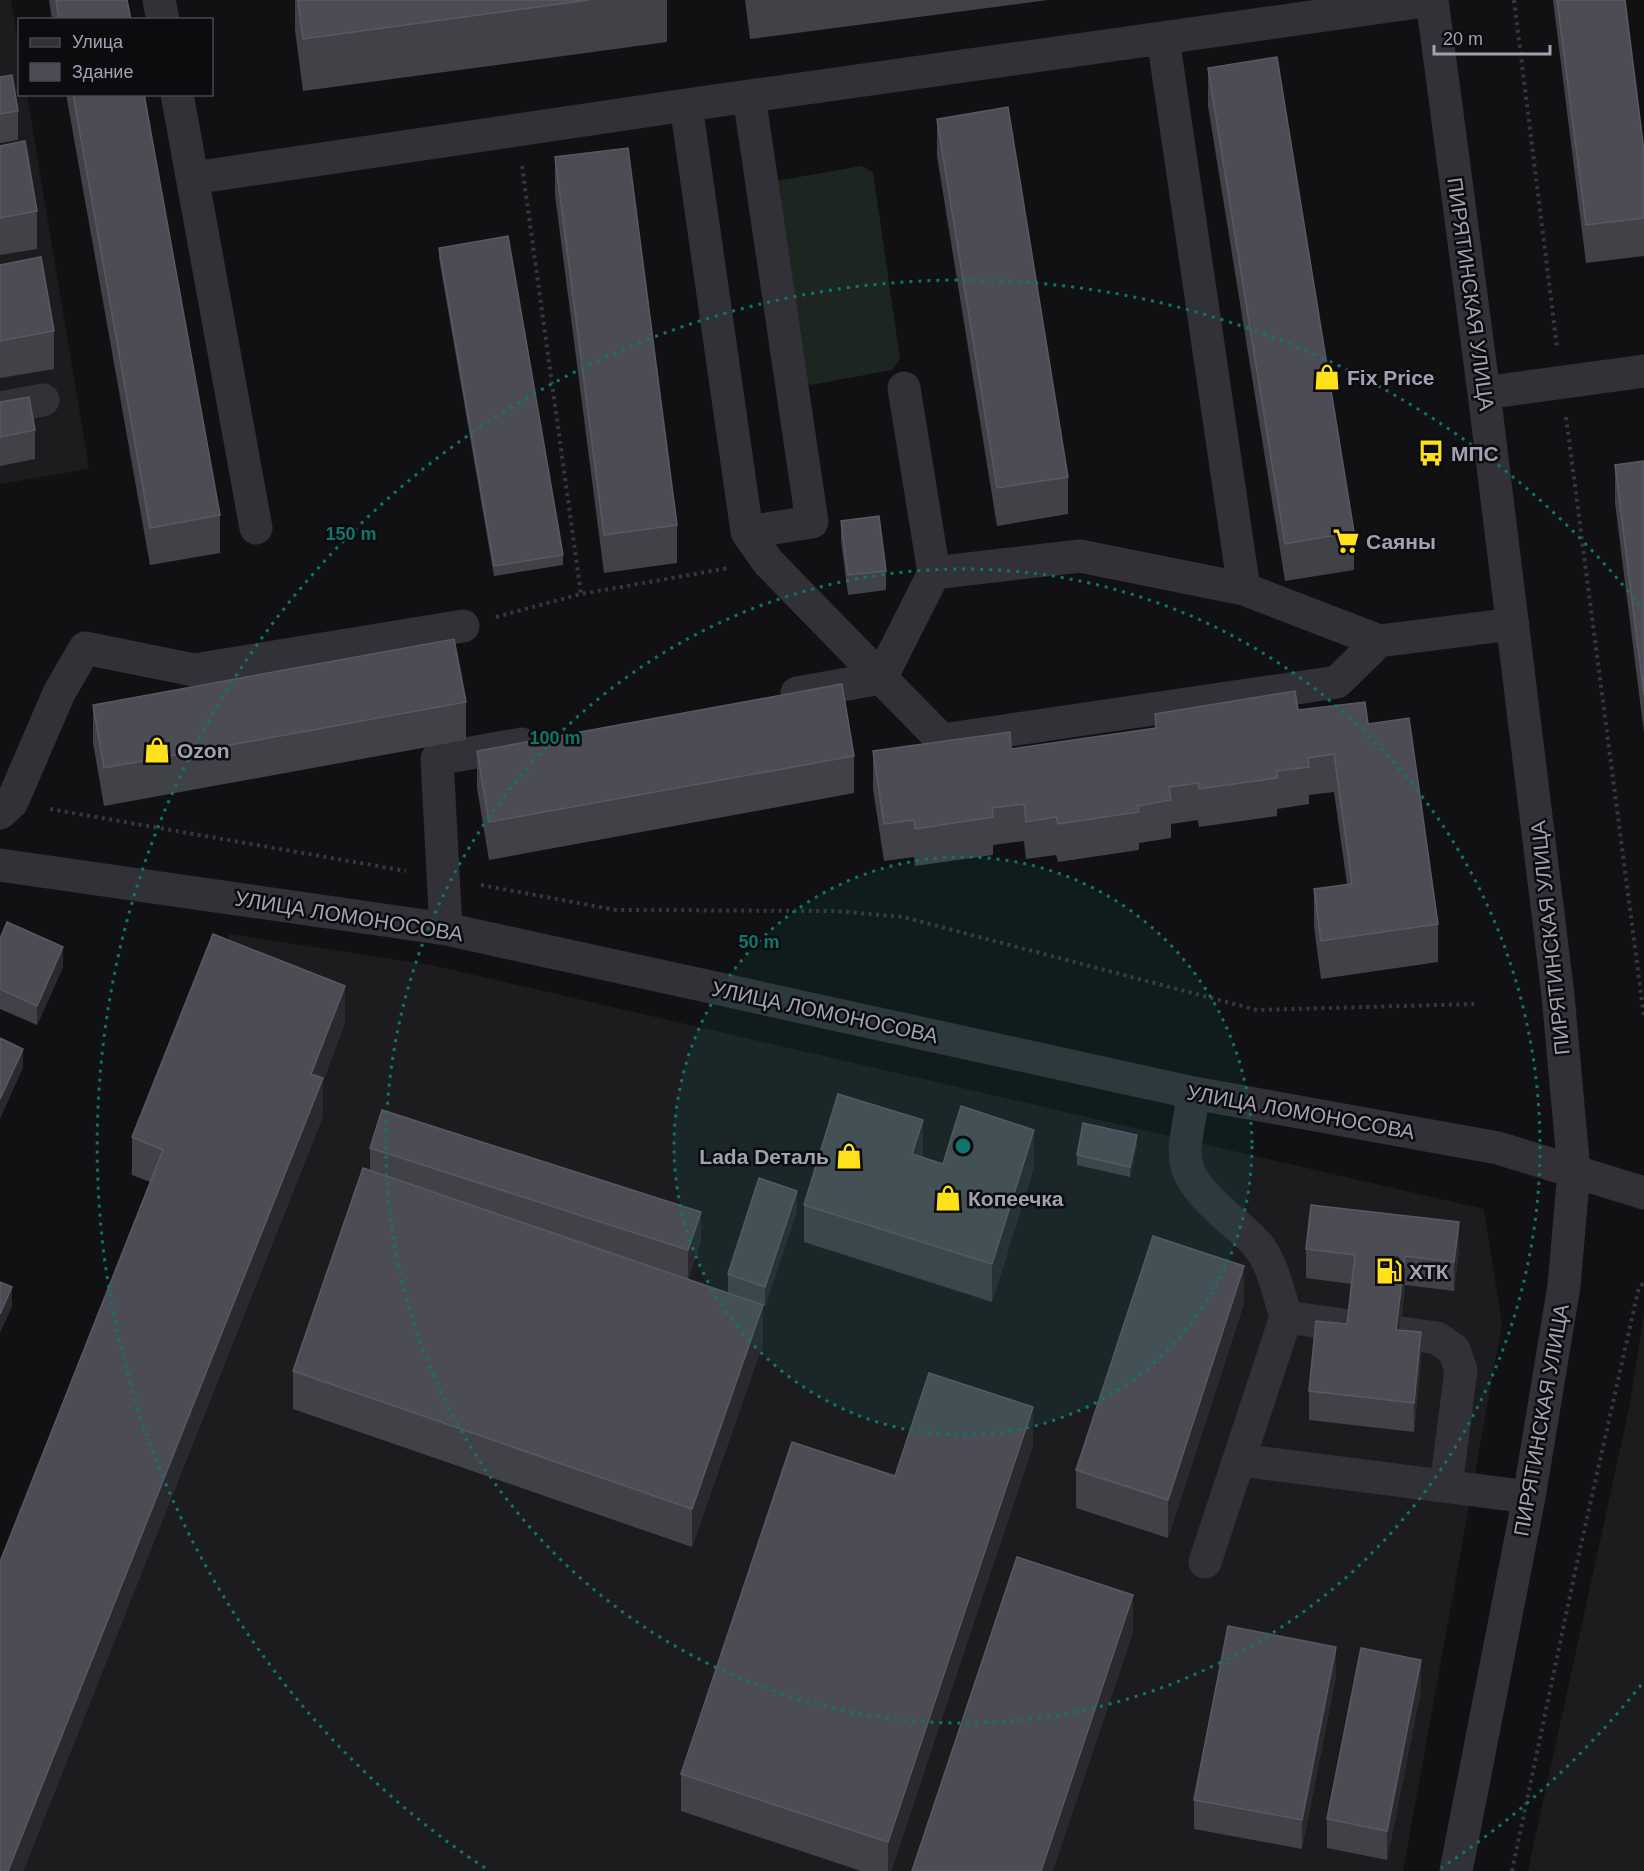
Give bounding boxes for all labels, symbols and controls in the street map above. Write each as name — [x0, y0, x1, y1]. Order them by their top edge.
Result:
legend — [18, 18, 213, 96]
scale bar — [1434, 18, 1550, 56]
text: 20 m — [1443, 29, 1483, 49]
text: Улица — [72, 32, 124, 52]
text: Здание — [72, 62, 133, 82]
street label: ПИРЯТИНСКАЯ УЛИЦА — [1443, 176, 1499, 412]
shop icon: Fix Price — [1312, 362, 1342, 392]
place label: Fix Price — [1347, 366, 1435, 389]
bus stop icon: МПС — [1416, 438, 1446, 468]
place label: МПС — [1451, 442, 1499, 465]
text: 150 m — [325, 524, 377, 544]
supermarket icon: Саяны — [1331, 526, 1361, 556]
place label: Саяны — [1366, 530, 1436, 553]
text: 100 m — [529, 728, 581, 748]
shop icon: Ozon — [142, 735, 172, 765]
place label: Ozon — [177, 739, 230, 762]
street label: ПИРЯТИНСКАЯ УЛИЦА — [1526, 820, 1574, 1056]
street label: УЛИЦА ЛОМОНОСОВА — [233, 887, 465, 945]
text: 50 m — [738, 932, 780, 952]
street label: УЛИЦА ЛОМОНОСОВА — [710, 977, 940, 1047]
street label: УЛИЦА ЛОМОНОСОВА — [1185, 1081, 1417, 1143]
centre of rings — [953, 1136, 973, 1156]
shop icon: Lada Dеталь — [834, 1141, 864, 1171]
place label: Lada Dеталь — [699, 1145, 829, 1168]
shop icon: Копеечка — [933, 1183, 963, 1213]
place label: Копеечка — [968, 1187, 1064, 1210]
fuel station icon: ХТК — [1374, 1256, 1404, 1286]
place label: ХТК — [1409, 1260, 1449, 1283]
street label: ПИРЯТИНСКАЯ УЛИЦА — [1509, 1302, 1573, 1538]

